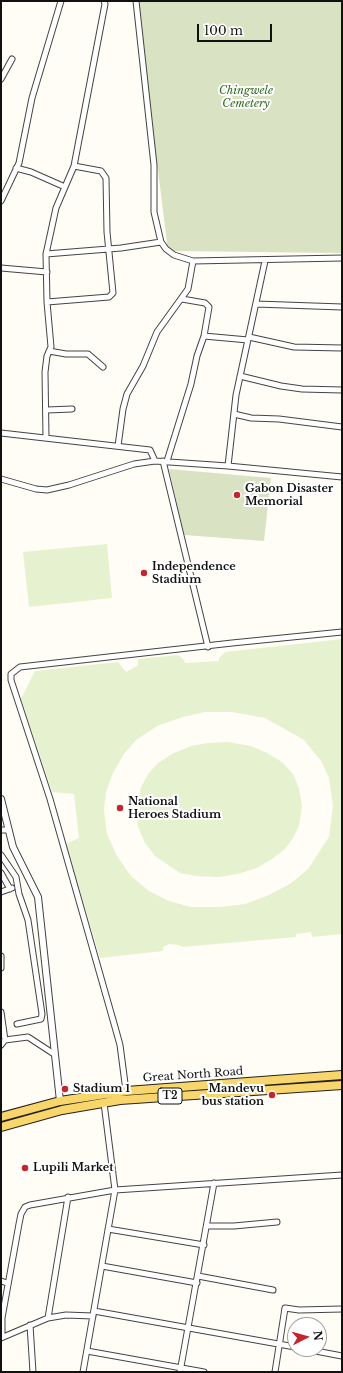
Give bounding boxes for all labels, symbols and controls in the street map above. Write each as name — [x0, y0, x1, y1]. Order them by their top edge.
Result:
scale bar — [199, 16, 274, 42]
text: 100 m — [204, 23, 243, 38]
park label: Chingwele Cemetery — [219, 84, 273, 110]
place label: Gabon Disaster Memorial — [245, 482, 333, 508]
marker: Gabon Disaster Memorial — [232, 490, 242, 500]
place label: Independence Stadium — [152, 560, 236, 586]
marker: Independence Stadium — [139, 568, 149, 578]
place label: National Heroes Stadium — [128, 795, 221, 821]
marker: National Heroes Stadium — [115, 803, 125, 813]
street label: Great North Road — [142, 1065, 244, 1085]
place label: Stadium 1 — [73, 1082, 130, 1096]
place label: Mandevu bus station — [202, 1082, 264, 1108]
marker: Stadium 1 — [60, 1084, 70, 1094]
road number: T2 — [158, 1088, 182, 1104]
marker: Mandevu bus station — [267, 1090, 277, 1100]
place label: Lupili Market — [33, 1161, 113, 1175]
marker: Lupili Market — [20, 1163, 30, 1173]
north arrow — [287, 1317, 327, 1357]
text: N — [310, 1330, 325, 1342]

